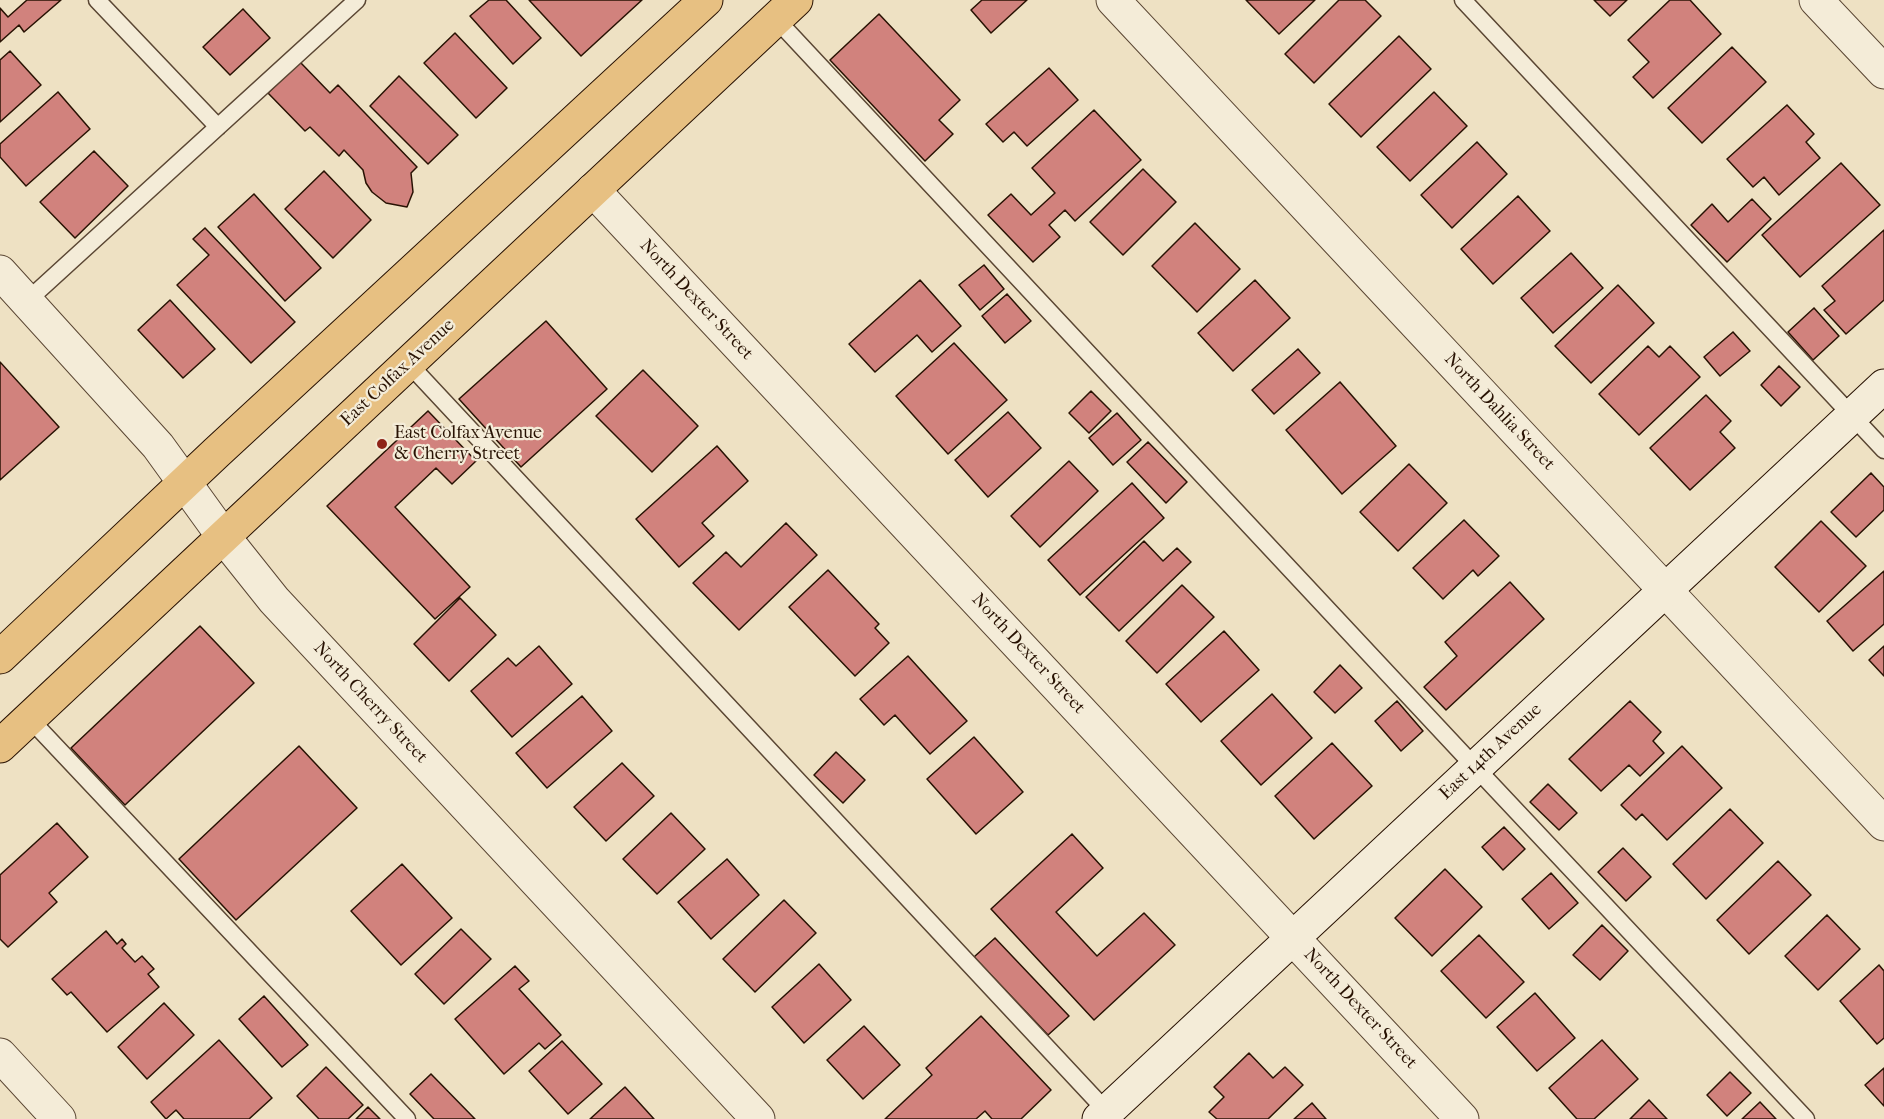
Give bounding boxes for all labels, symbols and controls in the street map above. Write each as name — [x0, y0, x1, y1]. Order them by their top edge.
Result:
street label: North Dexter Street — [635, 235, 757, 365]
street label: East Colfax Avenue — [337, 315, 459, 431]
street label: North Dahlia Street — [1439, 349, 1559, 475]
place label: East Colfax Avenue & Cherry Street — [394, 423, 542, 466]
marker: East Colfax Avenue & Cherry Street — [375, 437, 389, 451]
street label: North Dexter Street — [967, 589, 1089, 719]
street label: North Cherry Street — [308, 638, 432, 768]
street label: East 14th Avenue — [1435, 699, 1547, 805]
street label: North Dexter Street — [1299, 944, 1421, 1074]

